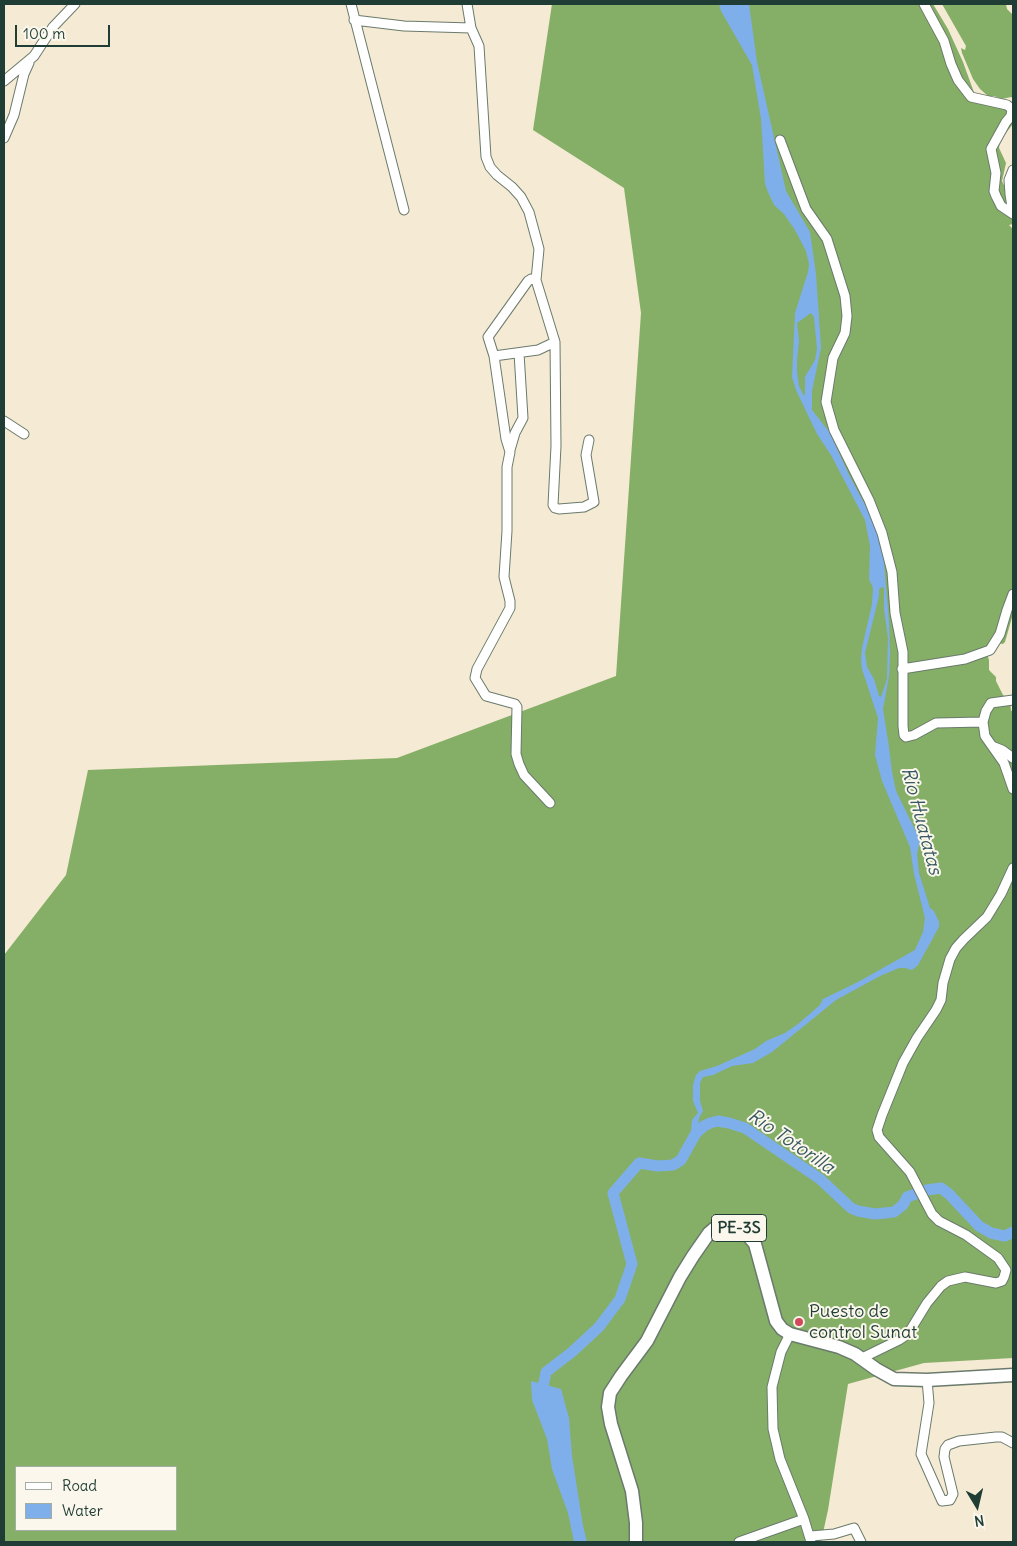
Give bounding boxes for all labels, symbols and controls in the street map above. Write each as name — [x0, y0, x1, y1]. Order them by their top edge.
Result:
scale bar — [18, 15, 112, 47]
text: 100 m — [23, 24, 65, 43]
water label: Rio Huatatas — [896, 765, 946, 877]
water label: Rio Totorilla — [743, 1105, 839, 1179]
road number: PE-3S — [712, 1214, 766, 1242]
place label: Puesto de control Sunat — [809, 1301, 917, 1344]
marker: Puesto de control Sunat — [793, 1316, 805, 1328]
legend — [15, 1466, 178, 1531]
text: Road — [62, 1476, 97, 1495]
north arrow — [952, 1481, 1002, 1531]
text: Water — [62, 1501, 103, 1520]
text: N — [973, 1511, 986, 1530]

